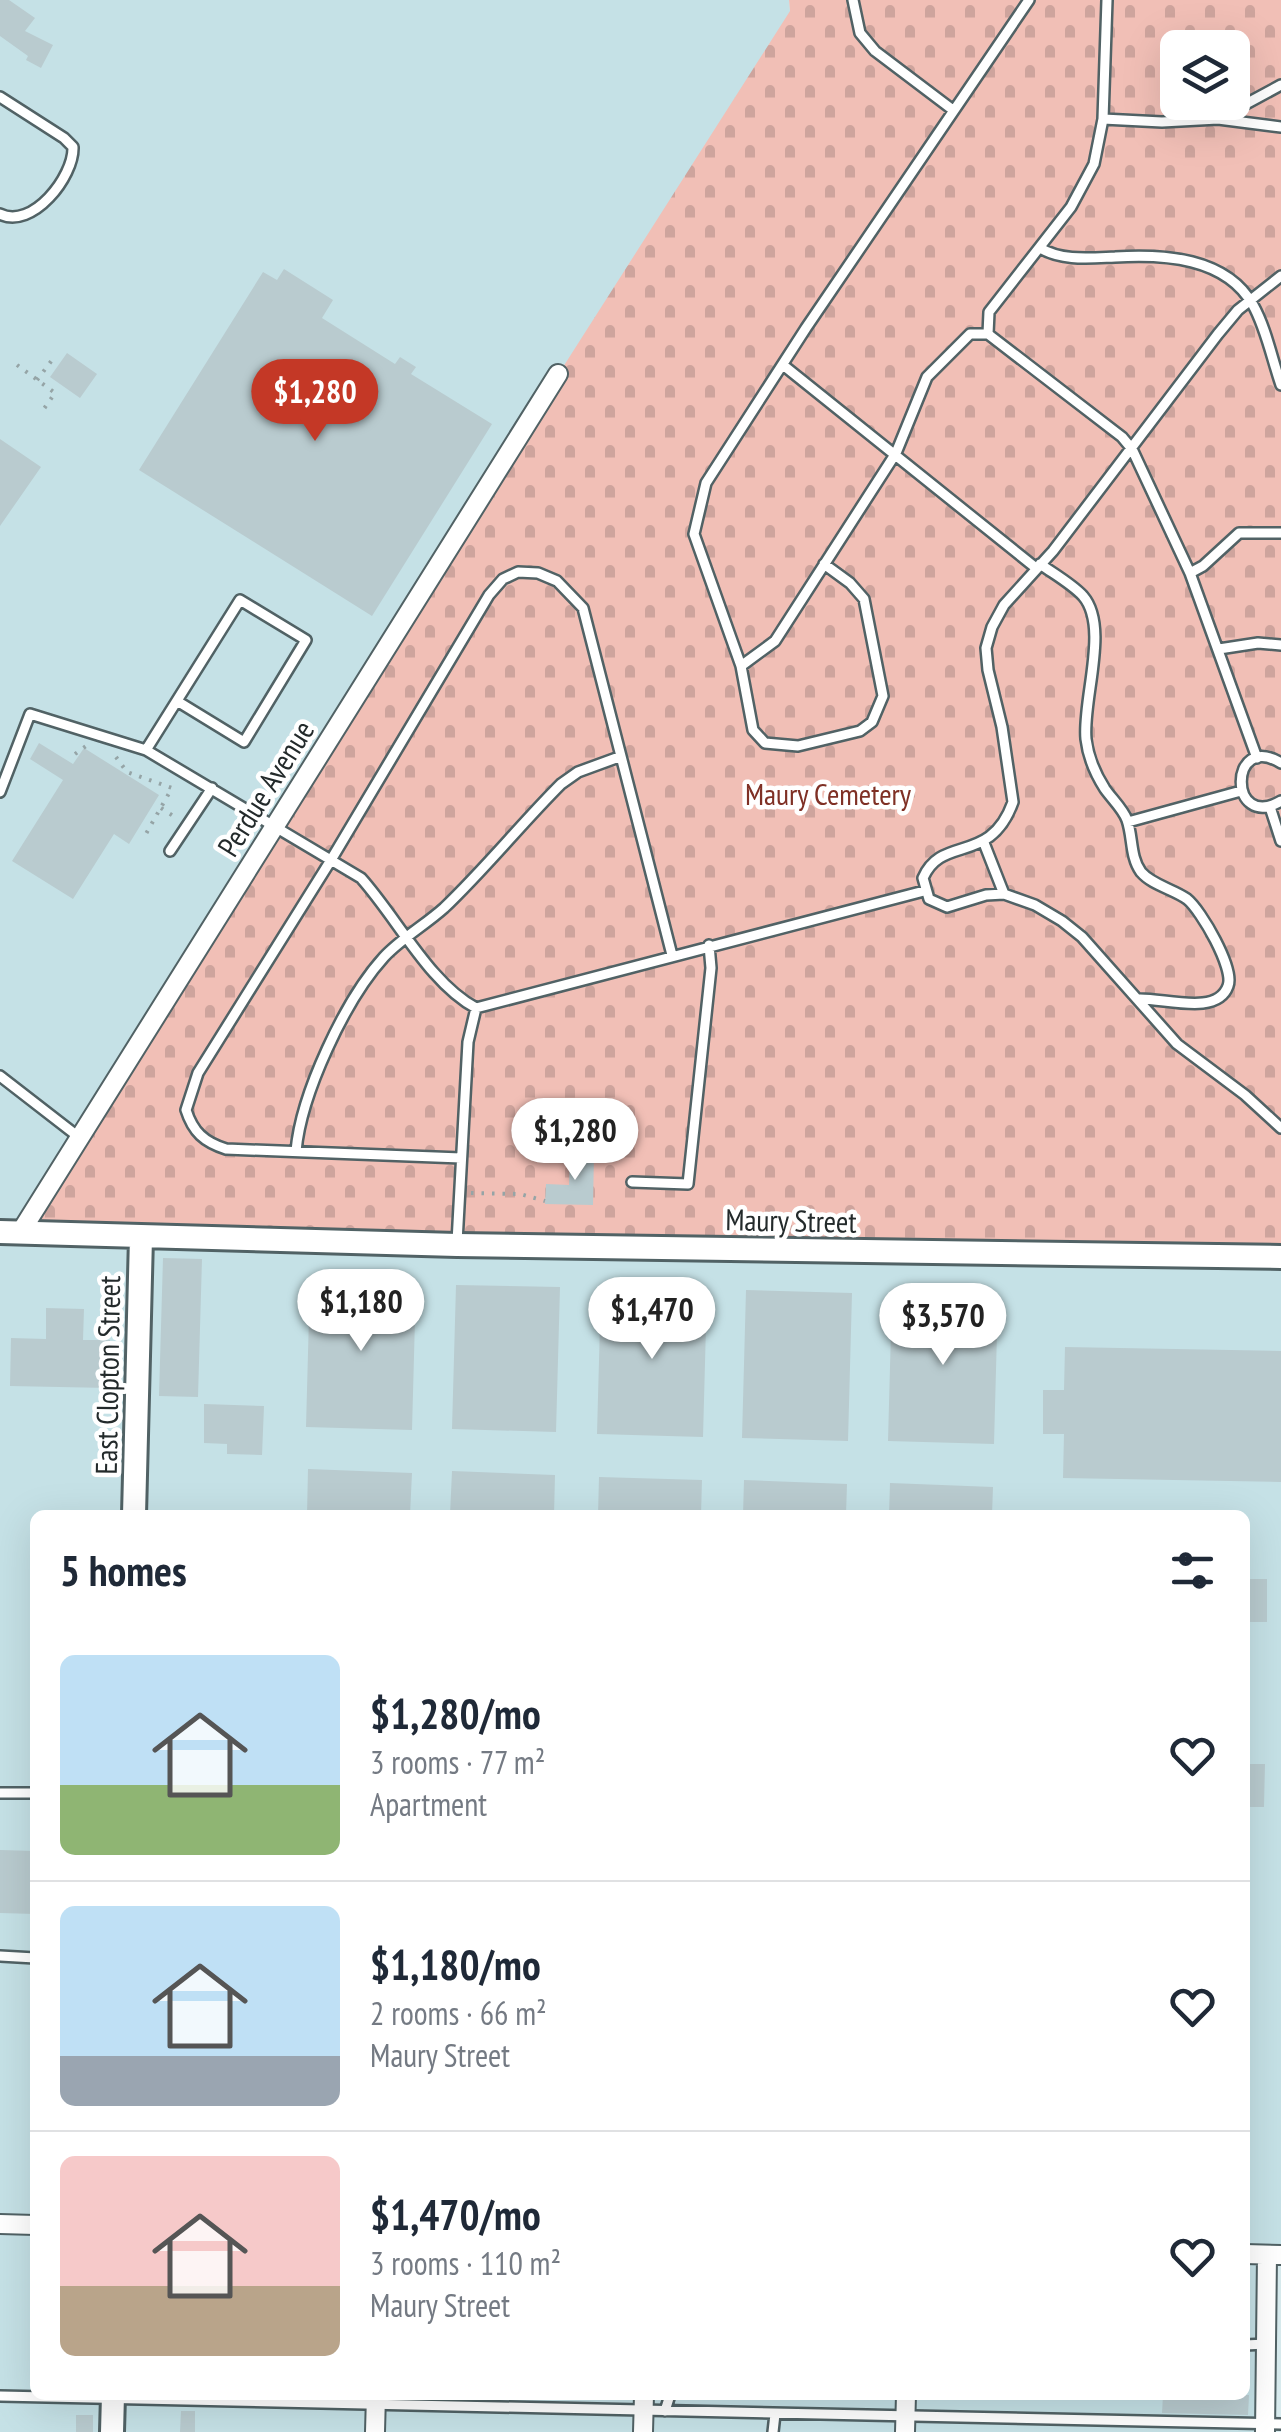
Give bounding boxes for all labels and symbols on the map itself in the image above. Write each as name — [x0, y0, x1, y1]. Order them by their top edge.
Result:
pin: $1,280 — [234, 359, 396, 444]
street label: Perdue Avenue — [208, 713, 322, 863]
park label: Maury Cemetery — [745, 774, 912, 813]
pin: $1,280 — [494, 1098, 656, 1183]
street label: Maury Street — [725, 1199, 858, 1241]
pin: $1,180 — [280, 1269, 442, 1354]
street label: East Clopton Street — [86, 1274, 128, 1475]
pin: $1,470 — [571, 1277, 733, 1362]
pin: $3,570 — [862, 1283, 1024, 1368]

